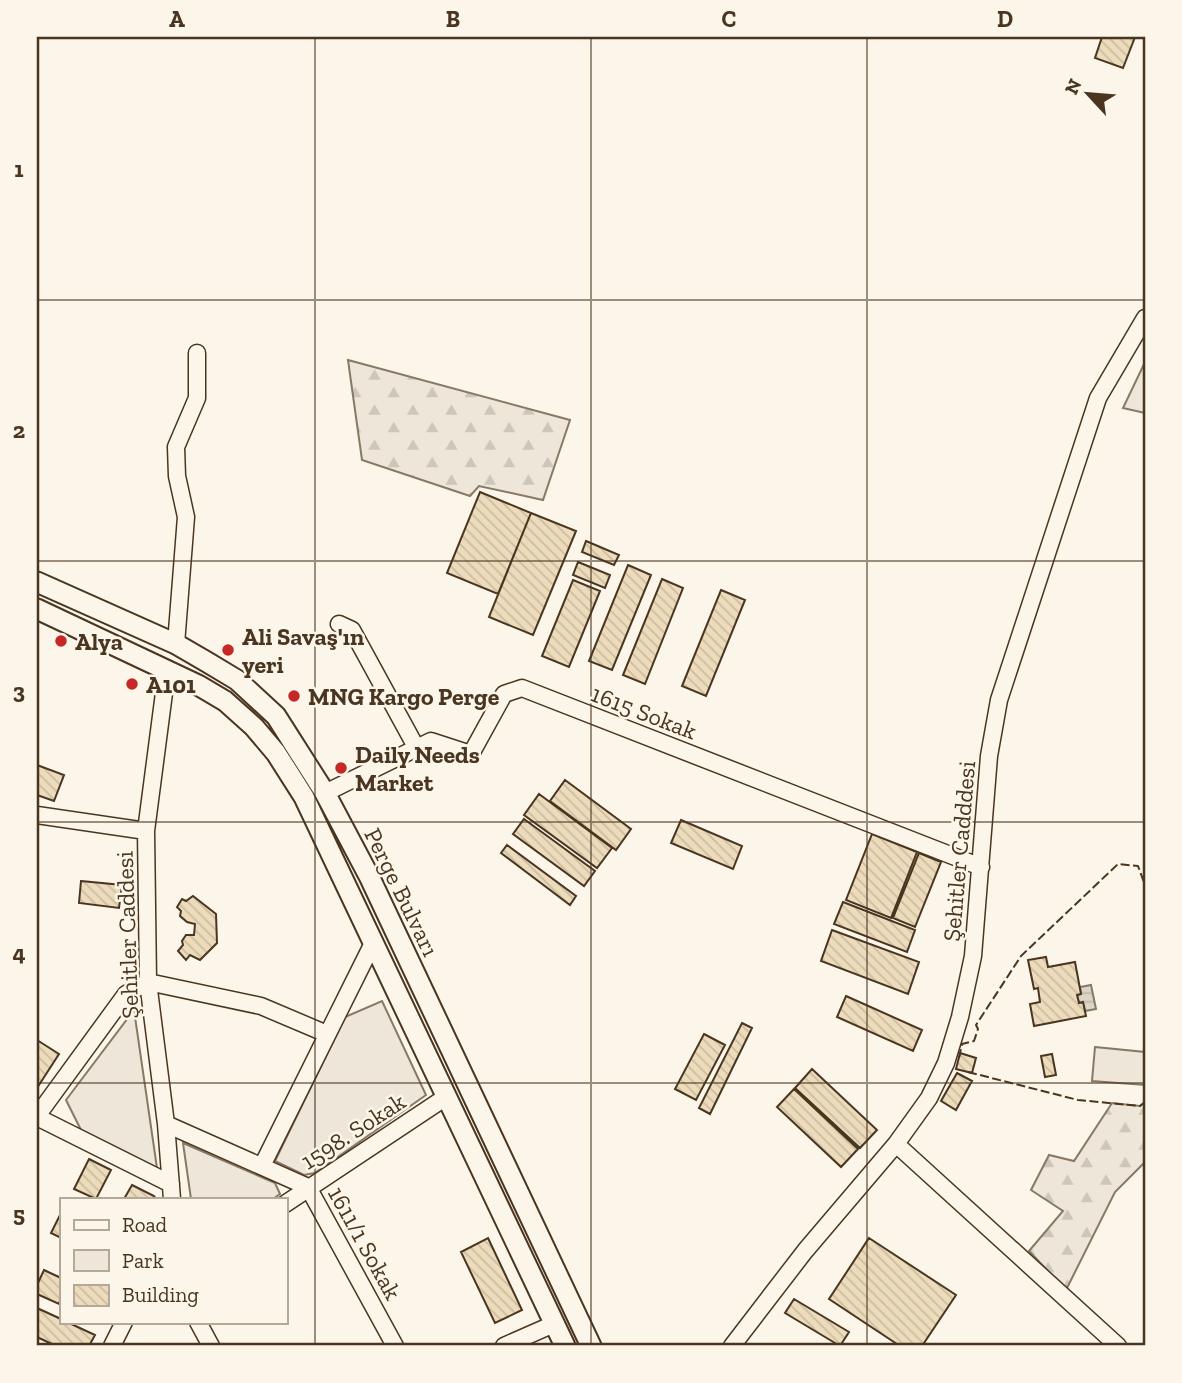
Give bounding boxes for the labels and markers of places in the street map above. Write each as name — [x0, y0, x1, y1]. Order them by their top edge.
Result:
place label: Ali Savaş'ın yeri — [242, 622, 364, 679]
place label: Alya — [75, 627, 123, 656]
marker: Alya — [53, 633, 69, 649]
marker: Ali Savaş'ın yeri — [220, 642, 236, 658]
place label: A101 — [146, 670, 196, 699]
marker: A101 — [124, 676, 140, 692]
place label: MNG Kargo Perge — [308, 682, 500, 711]
marker: MNG Kargo Perge — [286, 688, 302, 704]
place label: Daily Needs Market — [355, 740, 480, 797]
marker: Daily Needs Market — [333, 760, 349, 776]

